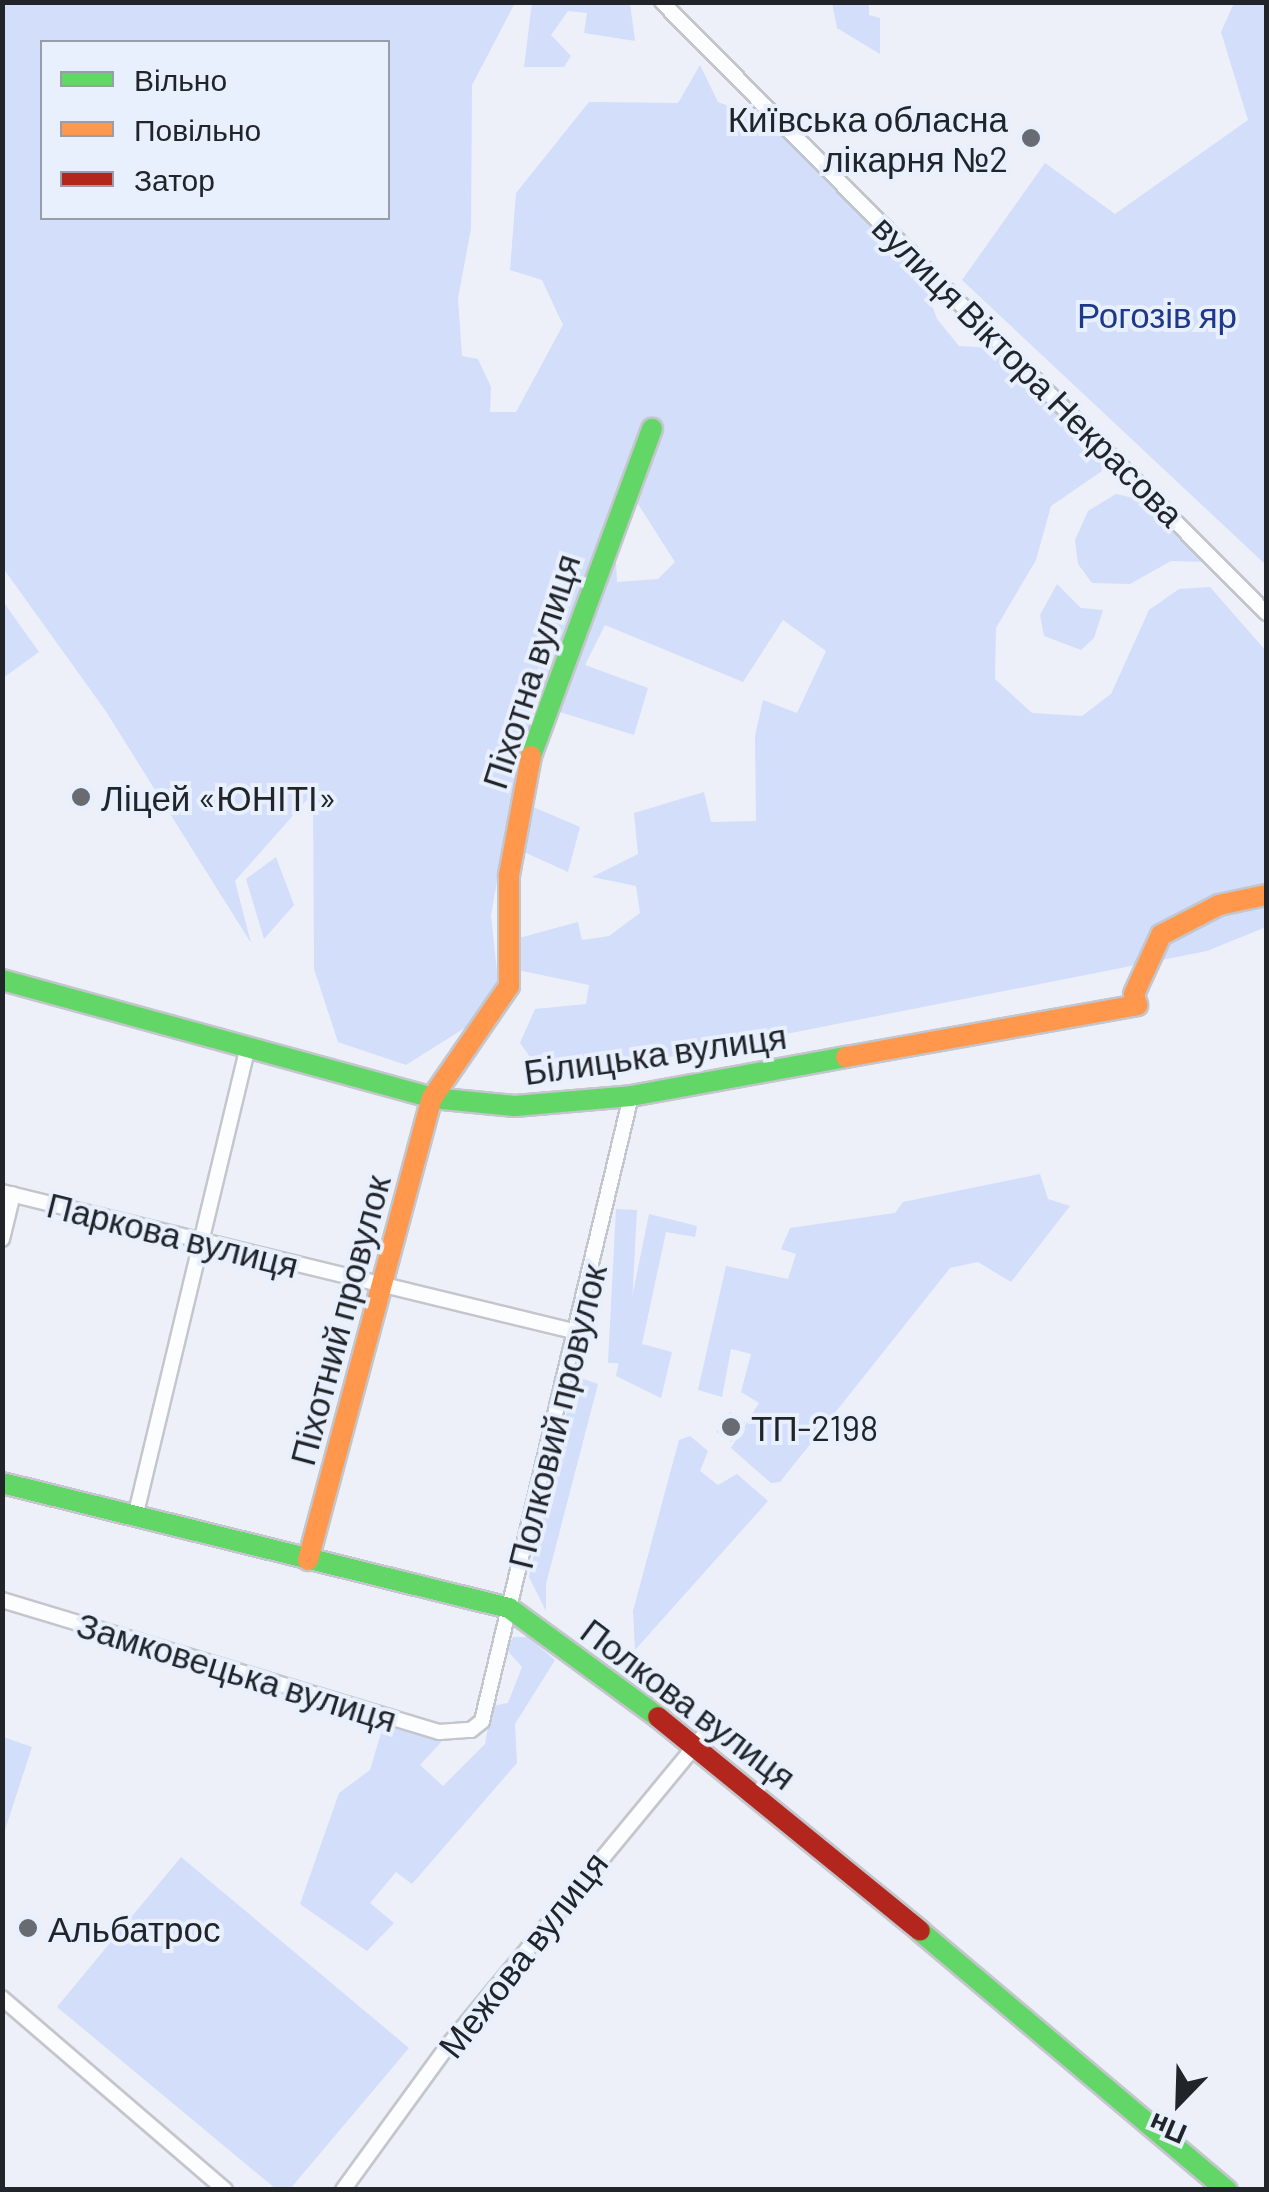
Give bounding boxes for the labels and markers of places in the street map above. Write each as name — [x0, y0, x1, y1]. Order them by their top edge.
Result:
place label: Київська обласна лікарня №2 — [728, 97, 1008, 179]
marker: Київська обласна лікарня №2 — [1018, 125, 1044, 151]
place label: Ліцей «ЮНІТІ» — [101, 776, 337, 818]
marker: Ліцей «ЮНІТІ» — [70, 786, 92, 808]
place label: ТП-2198 — [751, 1406, 878, 1448]
marker: ТП-2198 — [720, 1416, 742, 1438]
place label: Альбатрос — [48, 1907, 220, 1949]
marker: Альбатрос — [17, 1917, 39, 1939]

